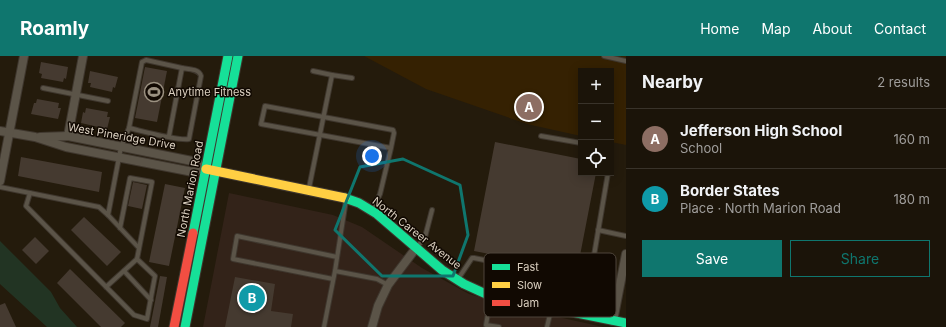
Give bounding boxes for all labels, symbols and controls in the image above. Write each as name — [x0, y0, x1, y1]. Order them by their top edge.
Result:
text: Roamly — [20, 17, 89, 40]
text: Home — [700, 20, 739, 37]
text: Map — [761, 20, 791, 37]
text: About — [813, 20, 852, 37]
text: Contact — [874, 20, 926, 37]
map controls — [578, 68, 614, 176]
button: + — [578, 68, 614, 104]
text: Nearby — [642, 72, 703, 92]
text: 2 results — [877, 74, 930, 90]
sports icon: Anytime Fitness — [143, 81, 165, 103]
place label: Anytime Fitness — [168, 85, 251, 99]
pin: A — [516, 92, 542, 122]
button: − — [578, 104, 614, 140]
street label: West Pineridge Drive — [67, 120, 177, 152]
text: Jefferson High School — [680, 121, 842, 140]
text: A — [650, 131, 660, 147]
text: 160 m — [893, 131, 930, 147]
street label: North Marion Road — [174, 139, 206, 239]
button: locate — [578, 140, 614, 176]
text: School — [680, 140, 722, 156]
your location — [362, 146, 382, 166]
text: Border States — [680, 181, 780, 200]
text: B — [651, 191, 659, 207]
text: 180 m — [893, 191, 930, 207]
street label: North Career Avenue — [370, 194, 464, 272]
text: Place · North Marion Road — [680, 200, 841, 216]
button: Save — [642, 240, 782, 277]
button: Share — [790, 240, 930, 277]
legend — [484, 253, 616, 317]
text: Fast — [517, 260, 539, 274]
text: Slow — [517, 278, 542, 292]
pin: B — [239, 283, 265, 313]
text: Jam — [517, 296, 539, 310]

